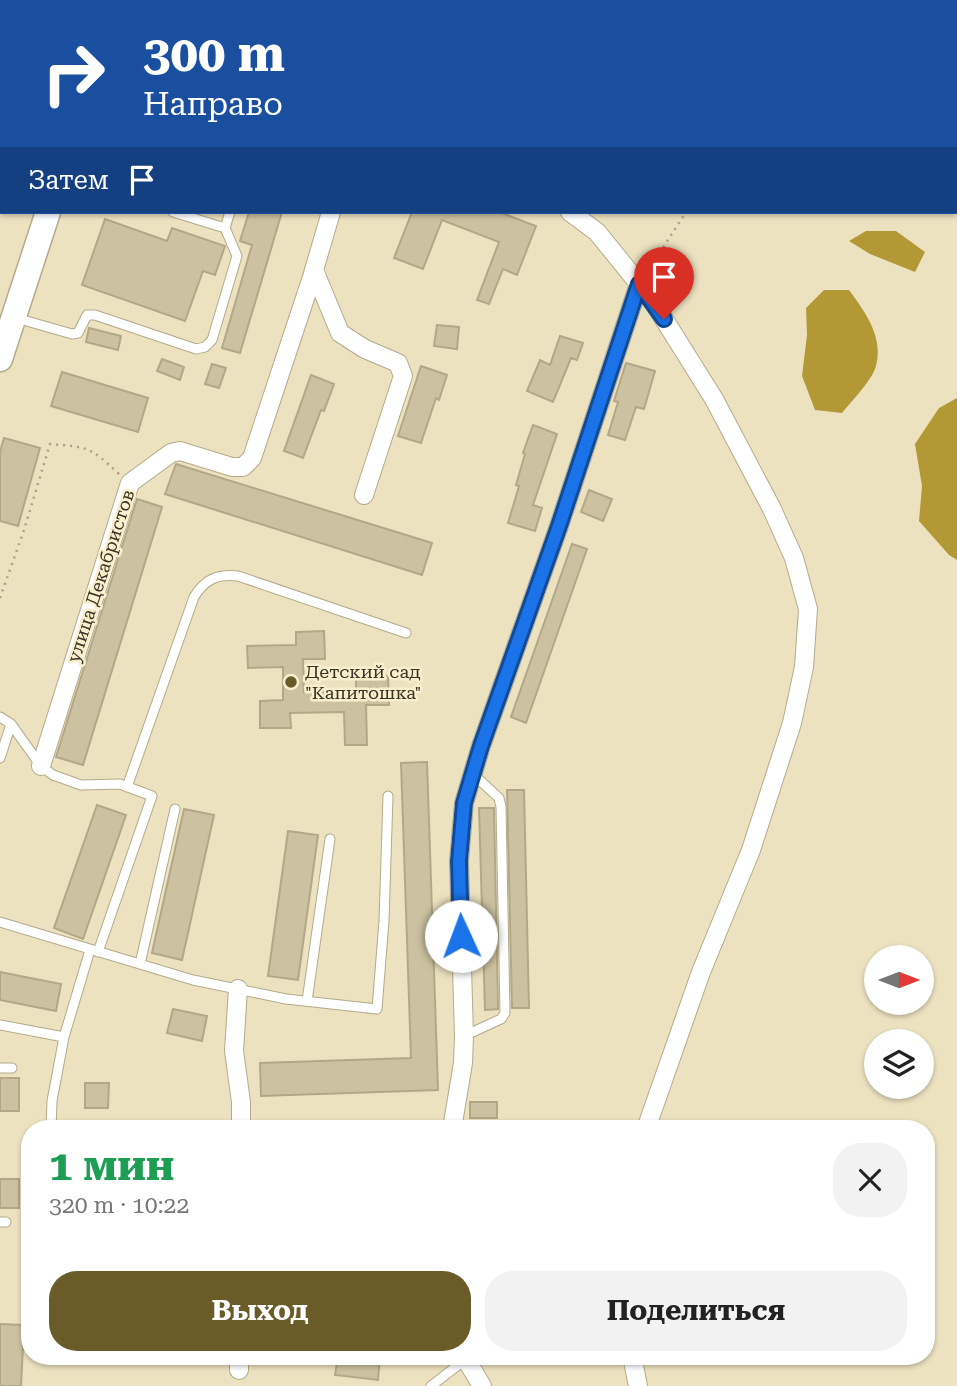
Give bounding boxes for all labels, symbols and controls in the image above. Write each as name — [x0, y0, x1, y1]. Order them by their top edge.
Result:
text: 300 m — [143, 26, 285, 83]
icon: right — [28, 28, 119, 119]
text: Направо — [143, 85, 283, 123]
icon: arrive — [123, 161, 161, 199]
text: Затем — [28, 165, 109, 195]
pin — [634, 247, 694, 319]
icon: arrive — [645, 258, 683, 296]
street label: улица Декабристов — [63, 487, 138, 665]
place label: Детский сад "Капитошка" — [305, 661, 421, 703]
marker: Детский сад "Капитошка" — [283, 674, 299, 690]
position arrow — [424, 899, 498, 973]
north arrow — [864, 945, 934, 1015]
map controls — [864, 945, 934, 1099]
button: layers — [864, 1029, 934, 1099]
text: 1 мин — [49, 1141, 174, 1190]
button: close — [833, 1143, 907, 1217]
text: 320 m · 10:22 — [49, 1192, 189, 1219]
button: Выход — [49, 1271, 471, 1351]
button: Поделиться — [485, 1271, 907, 1351]

